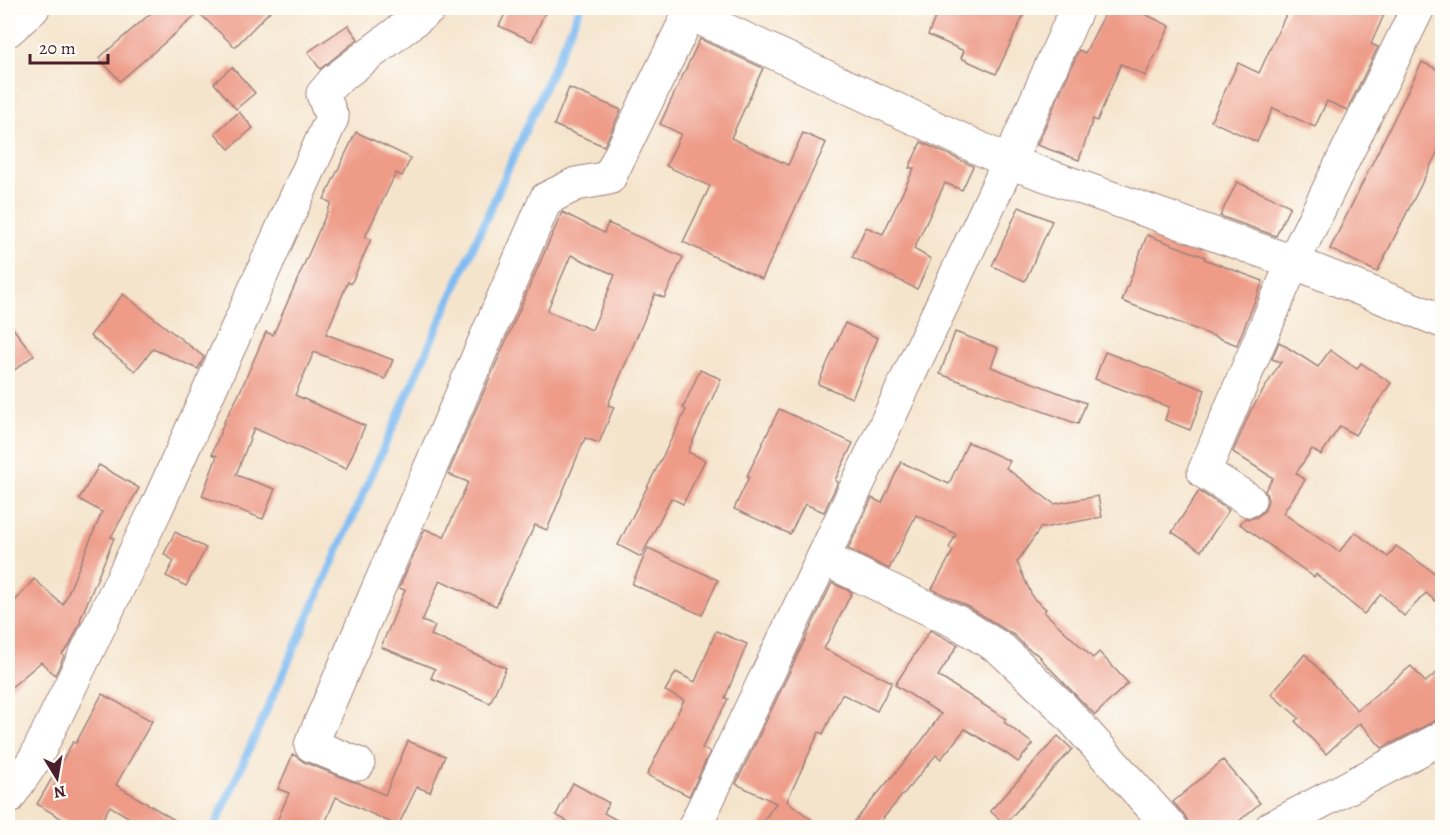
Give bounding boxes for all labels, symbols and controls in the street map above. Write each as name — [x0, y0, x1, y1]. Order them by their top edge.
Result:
scale bar — [30, 27, 108, 65]
text: 20 m — [39, 36, 76, 60]
north arrow — [27, 748, 87, 808]
text: N — [52, 780, 67, 804]

